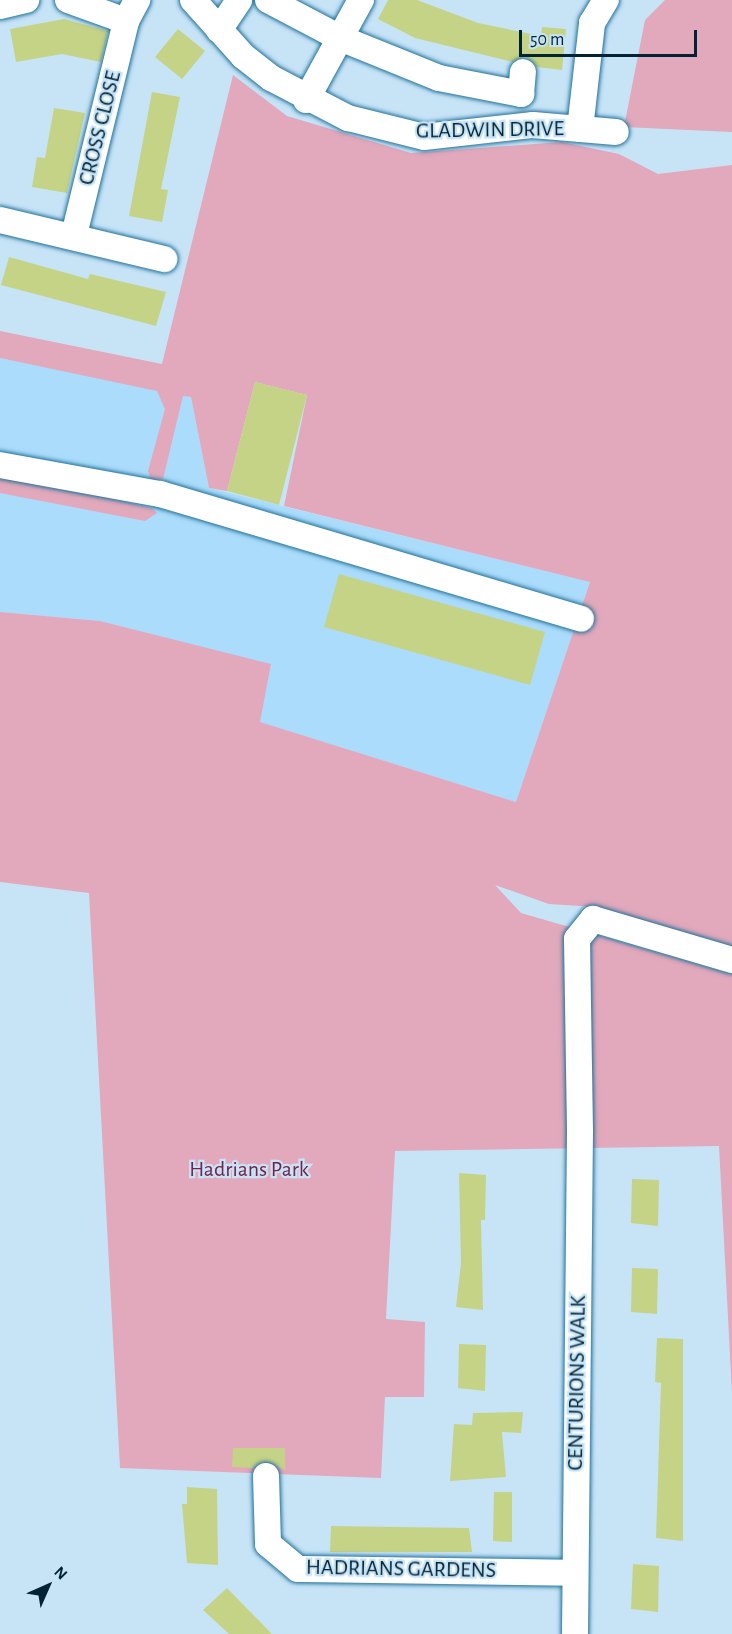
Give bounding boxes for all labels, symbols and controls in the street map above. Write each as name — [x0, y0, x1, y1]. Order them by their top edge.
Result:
scale bar — [522, 18, 700, 56]
text: 50 m — [530, 31, 564, 49]
street label: CROSS CLOSE — [73, 68, 127, 188]
street label: GLADWIN DRIVE — [416, 116, 564, 144]
park label: Hadrians Park — [189, 1157, 309, 1183]
street label: CENTURIONS WALK — [562, 1295, 592, 1471]
street label: HADRIANS GARDENS — [306, 1554, 496, 1584]
north arrow — [18, 1556, 78, 1616]
text: N — [51, 1564, 70, 1583]

